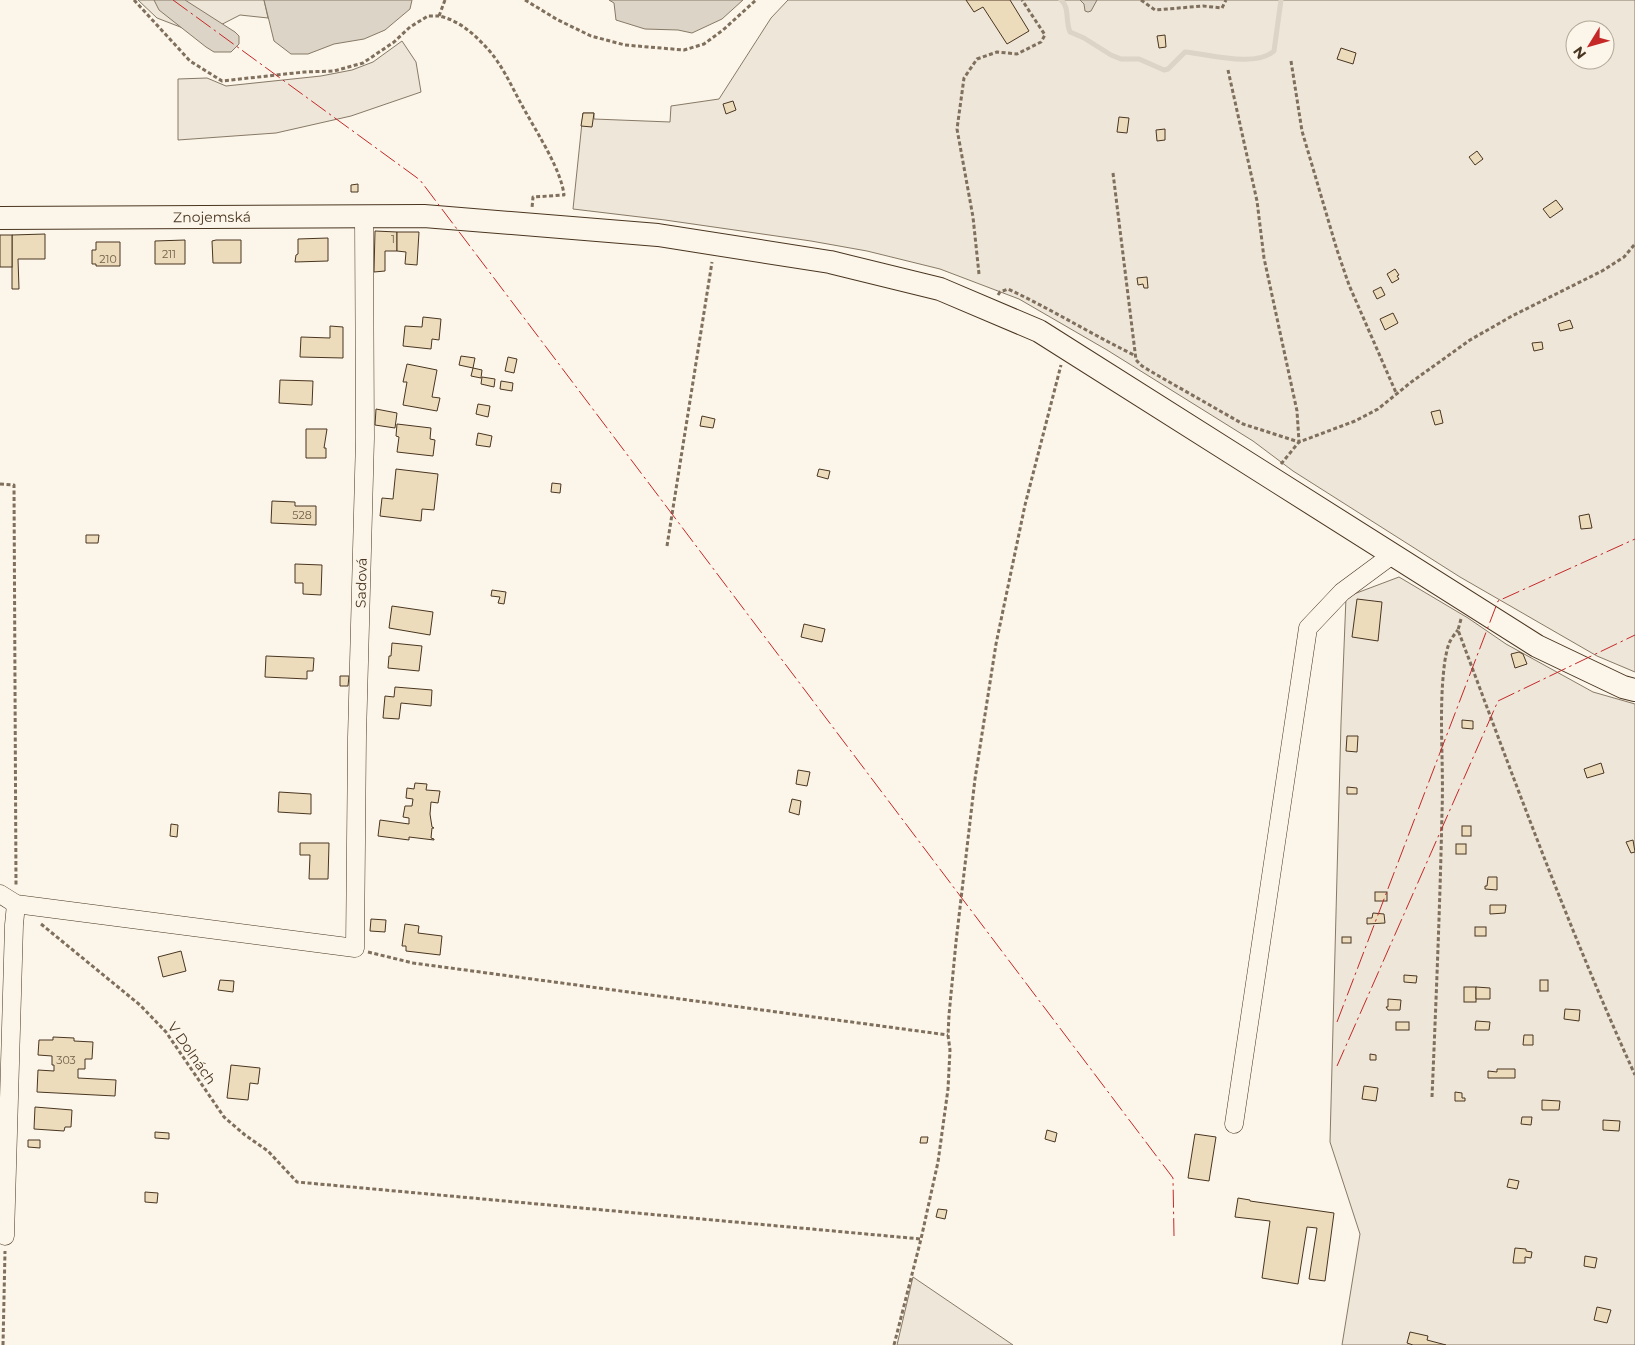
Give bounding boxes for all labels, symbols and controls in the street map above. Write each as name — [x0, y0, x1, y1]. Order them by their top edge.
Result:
north arrow — [1565, 20, 1615, 70]
text: N — [1569, 43, 1590, 63]
street label: Znojemská — [173, 208, 251, 226]
house number: 1 — [391, 232, 395, 246]
house number: 211 — [162, 247, 176, 261]
house number: 210 — [99, 252, 117, 266]
house number: 528 — [292, 508, 312, 522]
street label: Sadová — [351, 557, 371, 608]
street label: V Dolnách — [164, 1018, 220, 1088]
house number: 303 — [56, 1053, 76, 1067]

